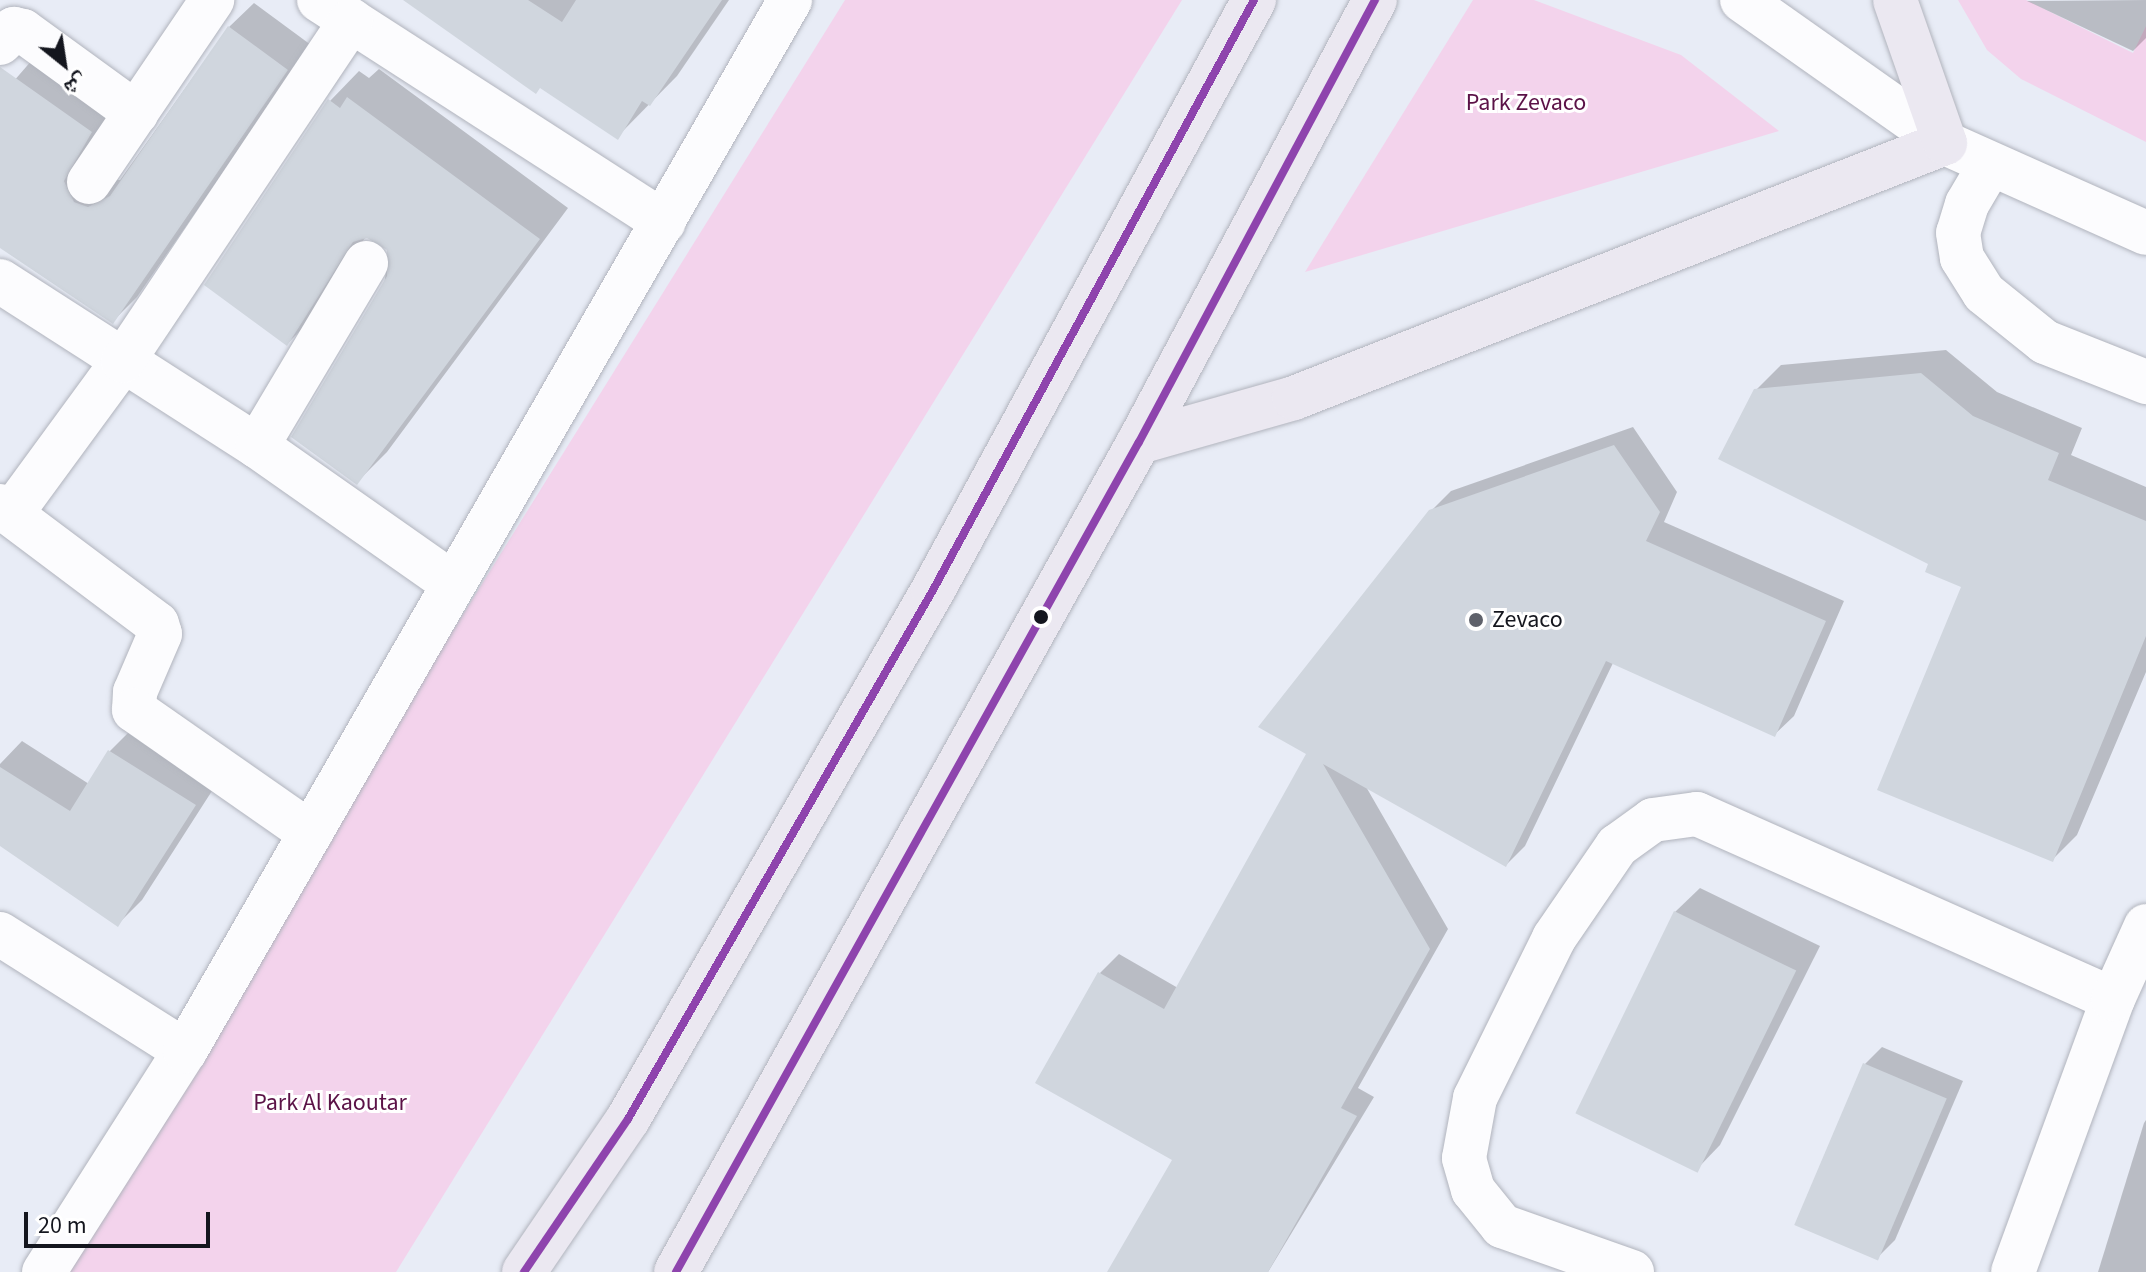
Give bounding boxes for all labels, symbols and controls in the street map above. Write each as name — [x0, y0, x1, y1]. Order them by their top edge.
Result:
north arrow — [24, 24, 104, 104]
text: ش — [58, 65, 94, 104]
park label: Park Zevaco — [1466, 89, 1586, 117]
place label: Zevaco — [1492, 606, 1563, 634]
unlabelled marker — [1033, 609, 1049, 625]
marker: Zevaco — [1467, 611, 1485, 629]
park label: Park Al Kaoutar — [253, 1089, 407, 1117]
scale bar — [28, 1196, 214, 1246]
text: 20 m — [38, 1208, 87, 1243]

